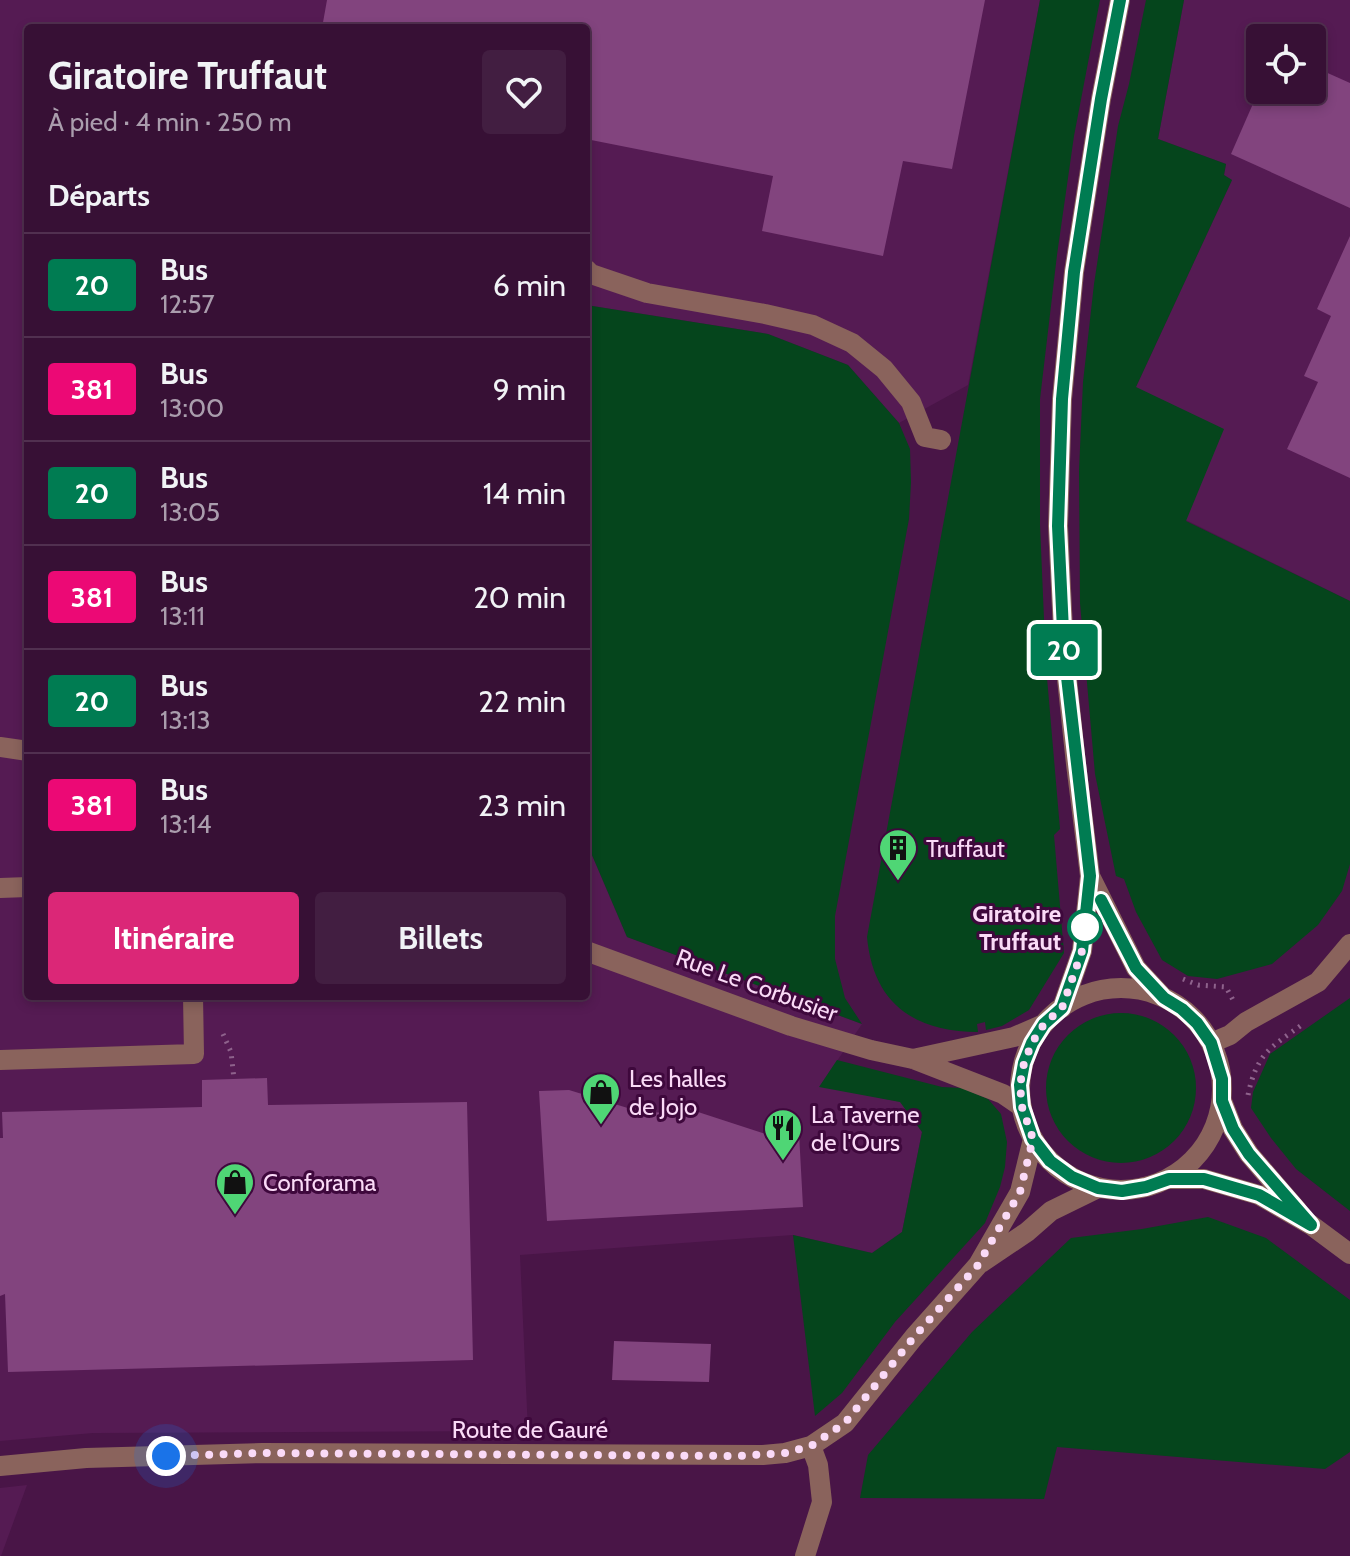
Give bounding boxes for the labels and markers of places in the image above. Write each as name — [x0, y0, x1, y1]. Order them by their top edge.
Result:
building icon: Truffaut — [877, 827, 919, 882]
place label: Truffaut — [926, 834, 1005, 863]
place label: Giratoire Truffaut — [972, 899, 1061, 956]
marker: Giratoire Truffaut — [1068, 910, 1102, 944]
place label: Les halles de Jojo — [629, 1064, 726, 1121]
shop icon: Les halles de Jojo — [580, 1071, 622, 1126]
place label: La Taverne de l'Ours — [811, 1100, 920, 1157]
restaurant icon: La Taverne de l'Ours — [762, 1107, 804, 1162]
shop icon: Conforama — [214, 1161, 256, 1216]
place label: Conforama — [263, 1168, 377, 1197]

